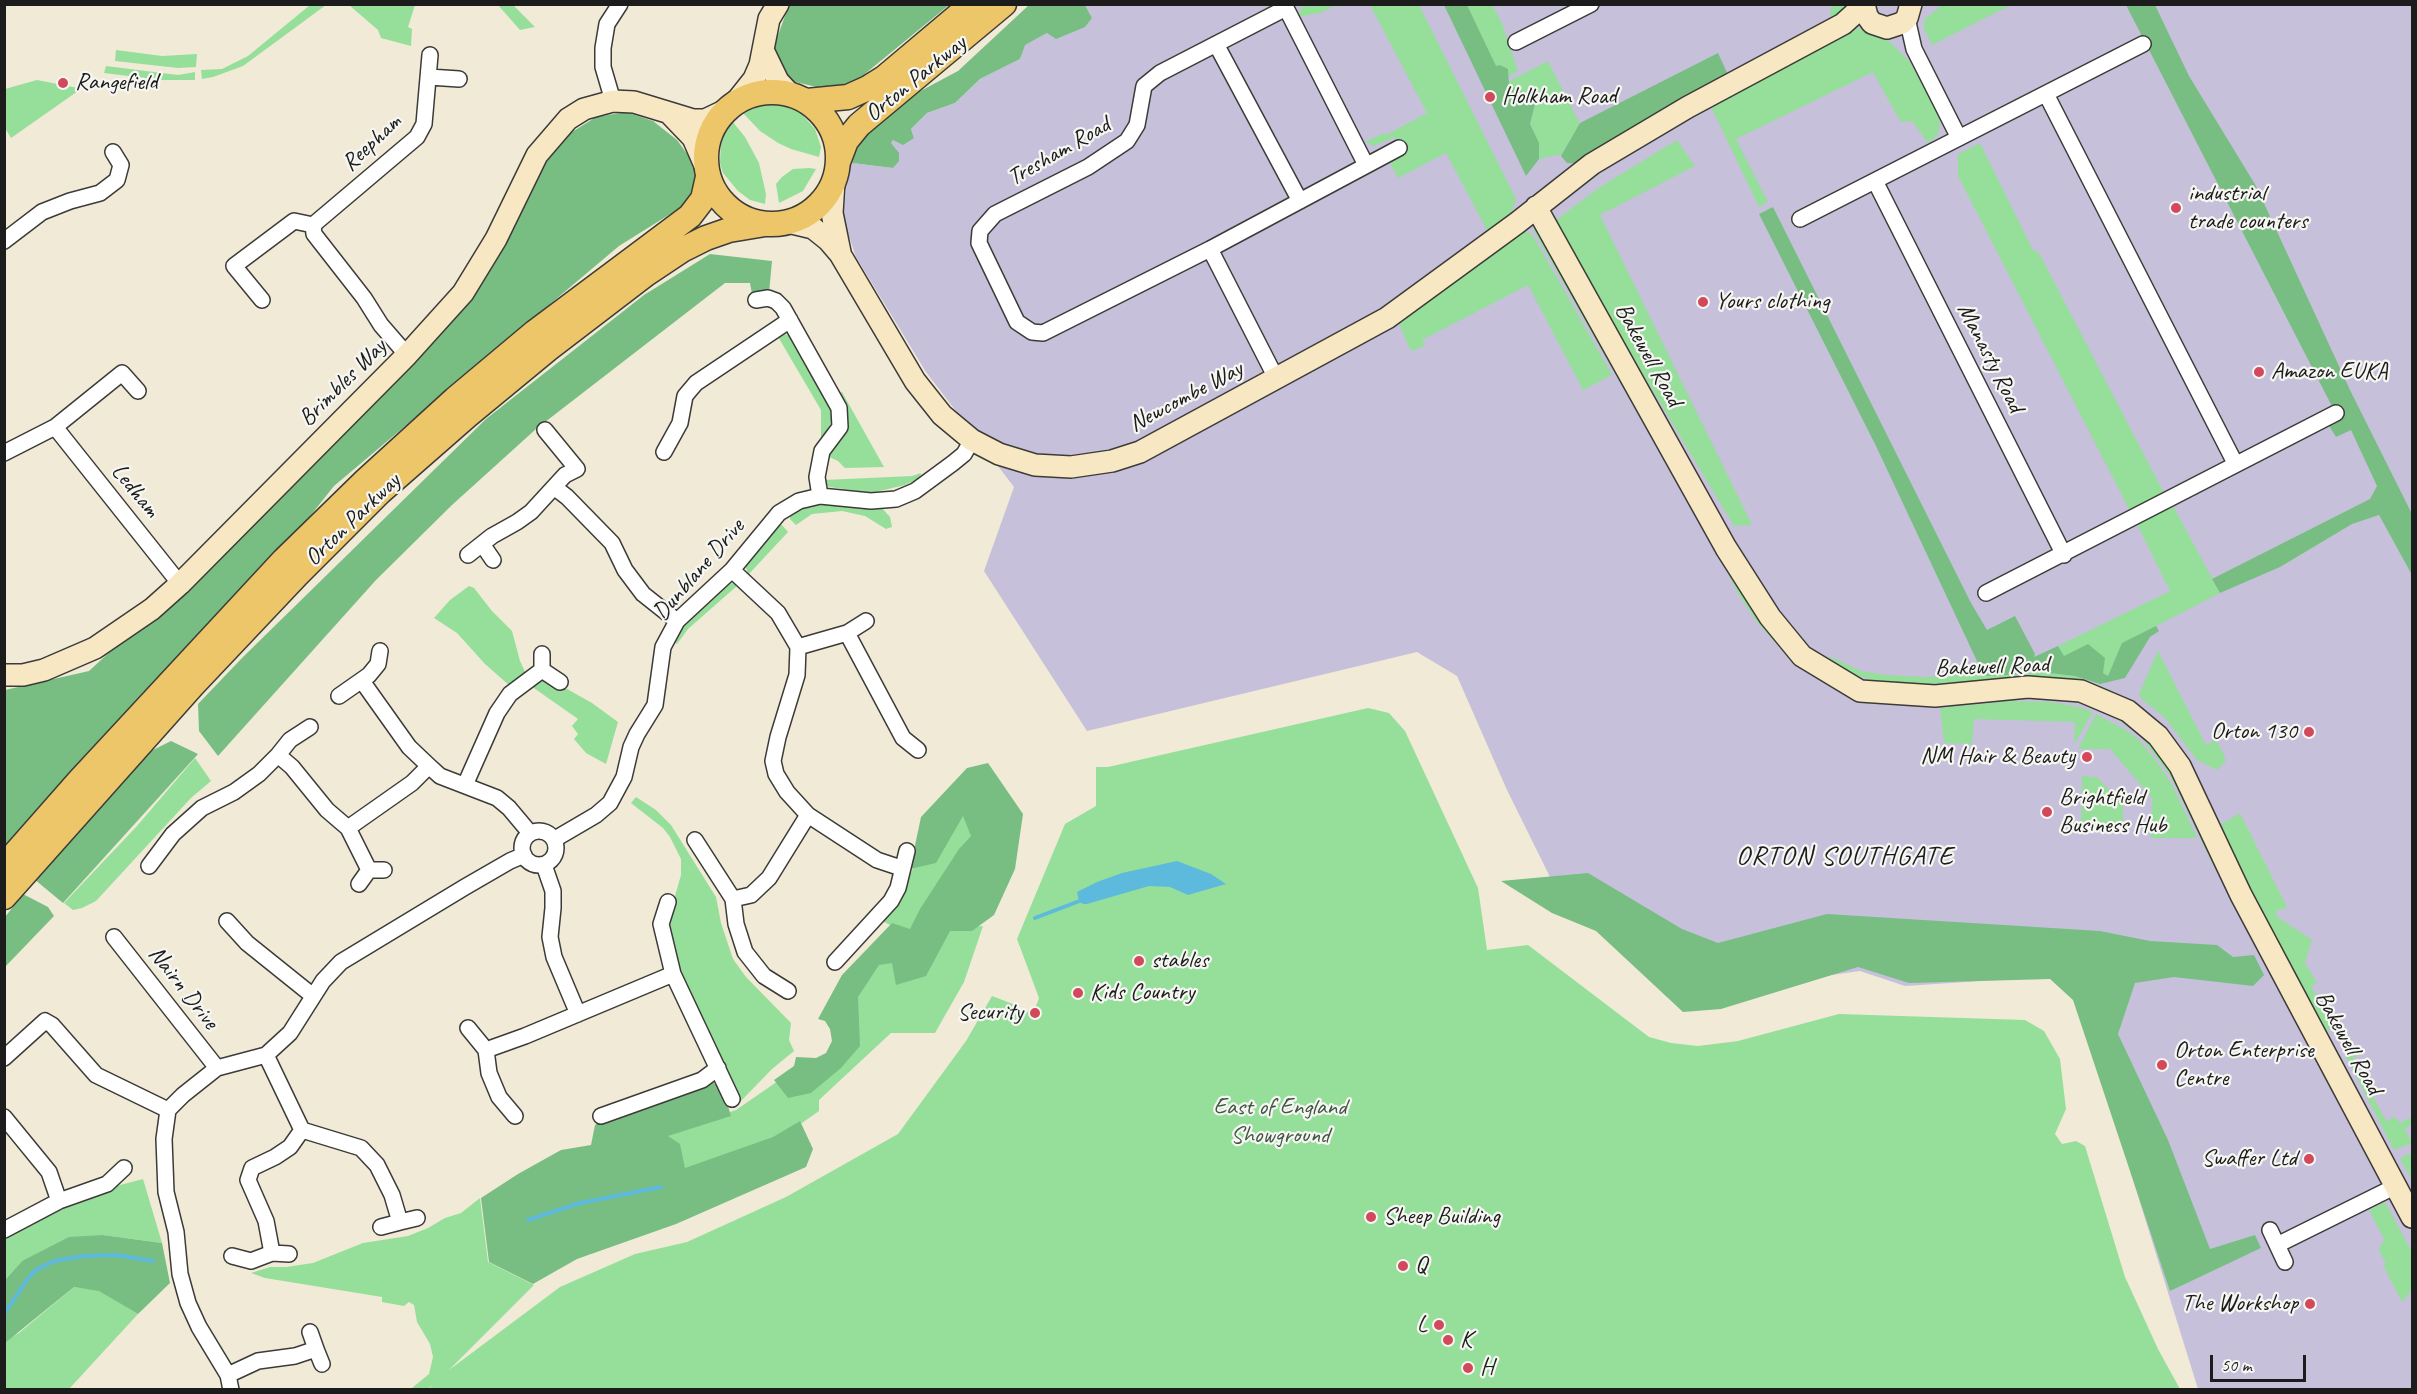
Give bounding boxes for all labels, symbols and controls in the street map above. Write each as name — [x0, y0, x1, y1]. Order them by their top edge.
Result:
street label: Orton Parkway — [860, 29, 972, 129]
place label: Rangefield — [75, 69, 158, 97]
marker: Rangefield — [56, 76, 70, 90]
place label: Holkham Road — [1502, 83, 1617, 111]
marker: Holkham Road — [1483, 90, 1497, 104]
street label: Reepham — [336, 108, 408, 178]
street label: Tresham Road — [1003, 111, 1115, 193]
place label: industrial trade counters — [2188, 180, 2307, 236]
marker: industrial trade counters — [2169, 201, 2183, 215]
place label: Yours clothing — [1715, 288, 1830, 316]
marker: Yours clothing — [1696, 295, 1710, 309]
street label: Bakewell Road — [1608, 298, 1688, 412]
street label: Manasty Road — [1950, 299, 2030, 417]
street label: Brimbles Way — [293, 333, 393, 433]
street label: Newcombe Way — [1124, 355, 1248, 439]
place label: Amazon EUKA — [2271, 358, 2388, 386]
marker: Amazon EUKA — [2252, 365, 2266, 379]
street label: Ledham — [104, 458, 166, 524]
street label: Orton Parkway — [299, 467, 407, 573]
street label: Dunblane Drive — [647, 513, 751, 627]
street label: Bakewell Road — [1935, 651, 2049, 683]
place label: Orton 130 — [2211, 718, 2297, 746]
marker: Orton 130 — [2302, 725, 2316, 739]
place label: NM Hair & Beauty — [1920, 743, 2075, 771]
marker: NM Hair & Beauty — [2080, 750, 2094, 764]
place label: Brightfield Business Hub — [2059, 784, 2166, 840]
marker: Brightfield Business Hub — [2040, 805, 2054, 819]
district label: ORTON SOUTHGATE — [1736, 841, 1954, 873]
street label: Nairn Drive — [142, 941, 224, 1035]
place label: stables — [1151, 947, 1208, 975]
marker: stables — [1132, 954, 1146, 968]
place label: Kids Country — [1090, 979, 1194, 1007]
marker: Kids Country — [1071, 986, 1085, 1000]
street label: Bakewell Road — [2308, 986, 2388, 1100]
place label: Security — [957, 999, 1023, 1027]
marker: Security — [1028, 1006, 1042, 1020]
place label: Orton Enterprise Centre — [2174, 1037, 2314, 1093]
marker: Orton Enterprise Centre — [2155, 1058, 2169, 1072]
park label: East of England Showground — [1213, 1094, 1347, 1150]
place label: Swaffer Ltd — [2202, 1145, 2297, 1173]
marker: Swaffer Ltd — [2302, 1152, 2316, 1166]
place label: Sheep Building — [1383, 1203, 1500, 1231]
marker: Sheep Building — [1364, 1210, 1378, 1224]
place label: Q — [1415, 1252, 1427, 1280]
marker: Q — [1396, 1259, 1410, 1273]
place label: The Workshop — [2182, 1290, 2298, 1318]
marker: The Workshop — [2303, 1297, 2317, 1311]
place label: L — [1417, 1311, 1427, 1339]
marker: L — [1432, 1318, 1446, 1332]
place label: K — [1460, 1326, 1472, 1354]
marker: K — [1441, 1333, 1455, 1347]
scale bar — [2213, 1343, 2309, 1381]
place label: H — [1480, 1354, 1494, 1382]
text: 50 m — [2221, 1354, 2252, 1376]
marker: H — [1461, 1361, 1475, 1375]

